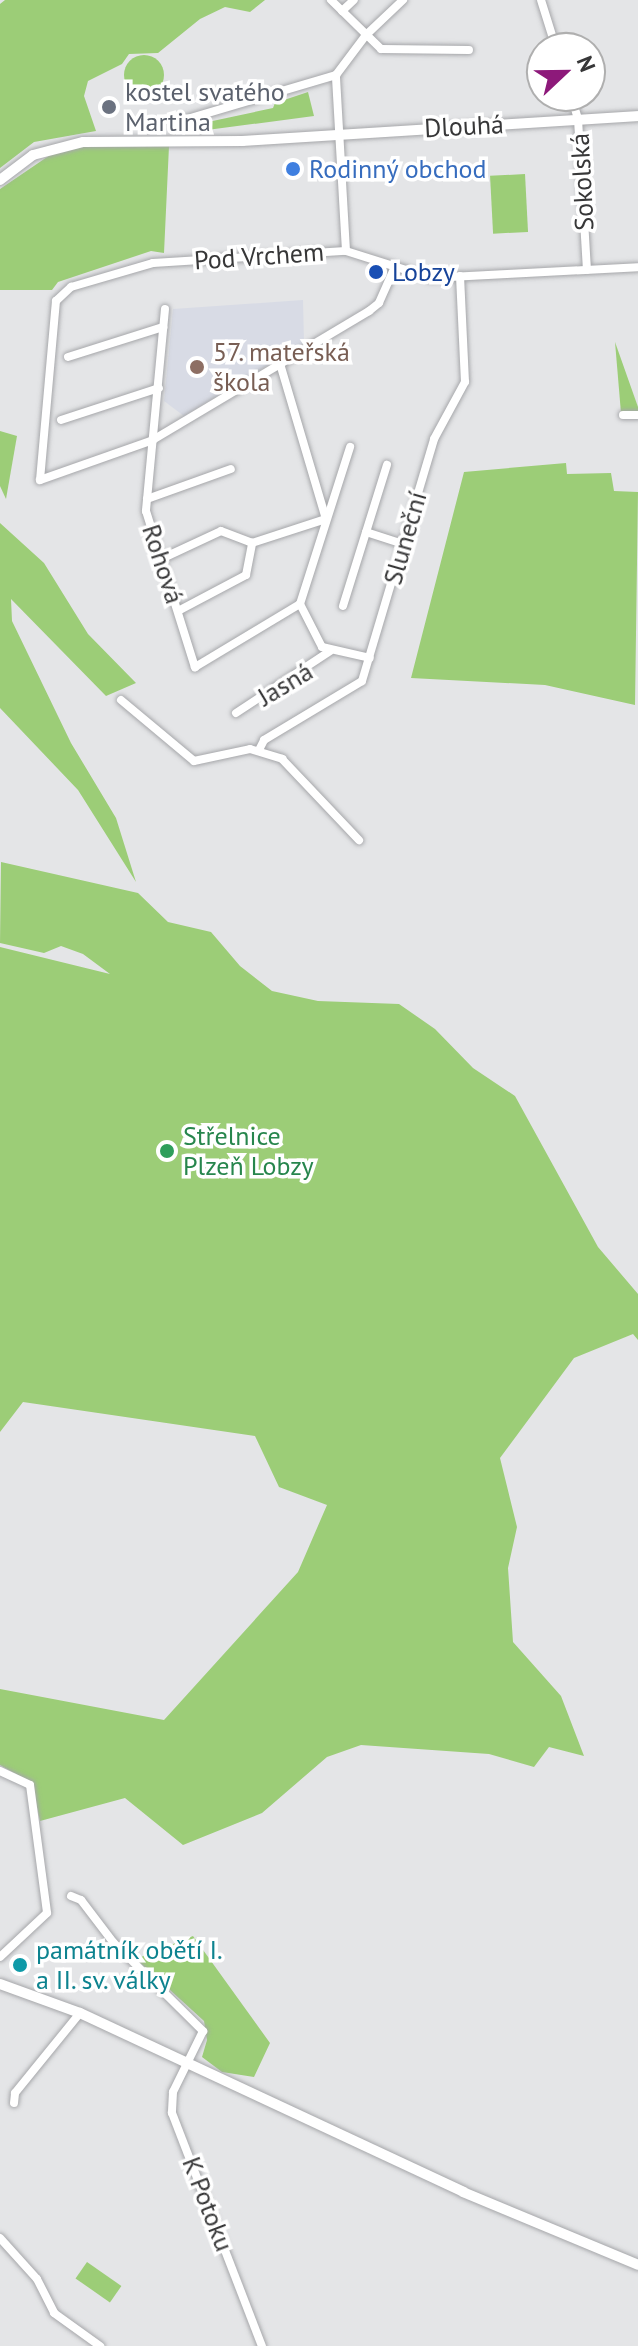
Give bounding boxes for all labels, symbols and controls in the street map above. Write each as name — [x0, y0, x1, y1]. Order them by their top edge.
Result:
north arrow — [526, 32, 606, 112]
text: N — [571, 52, 602, 76]
place label: kostel svatého Martina — [125, 76, 285, 138]
marker: kostel svatého Martina — [100, 98, 118, 116]
street label: Dlouhá — [423, 108, 505, 144]
street label: Sokolská — [564, 132, 600, 232]
place label: Rodinný obchod — [309, 153, 487, 185]
marker: Rodinný obchod — [284, 160, 302, 178]
street label: Pod Vrchem — [193, 236, 325, 276]
place label: Lobzy — [392, 256, 455, 288]
marker: Lobzy — [367, 263, 385, 281]
place label: 57. mateřská škola — [213, 336, 352, 398]
marker: 57. mateřská škola — [188, 358, 206, 376]
street label: Sluneční — [377, 488, 433, 588]
street label: Rohová — [136, 520, 190, 608]
street label: Jasná — [252, 656, 318, 712]
place label: Střelnice Plzeň Lobzy — [183, 1120, 314, 1182]
marker: Střelnice Plzeň Lobzy — [158, 1142, 176, 1160]
place label: památník obětí I. a II. sv. války — [36, 1934, 223, 1996]
marker: památník obětí I. a II. sv. války — [11, 1956, 29, 1974]
street label: K Potoku — [176, 2152, 240, 2256]

